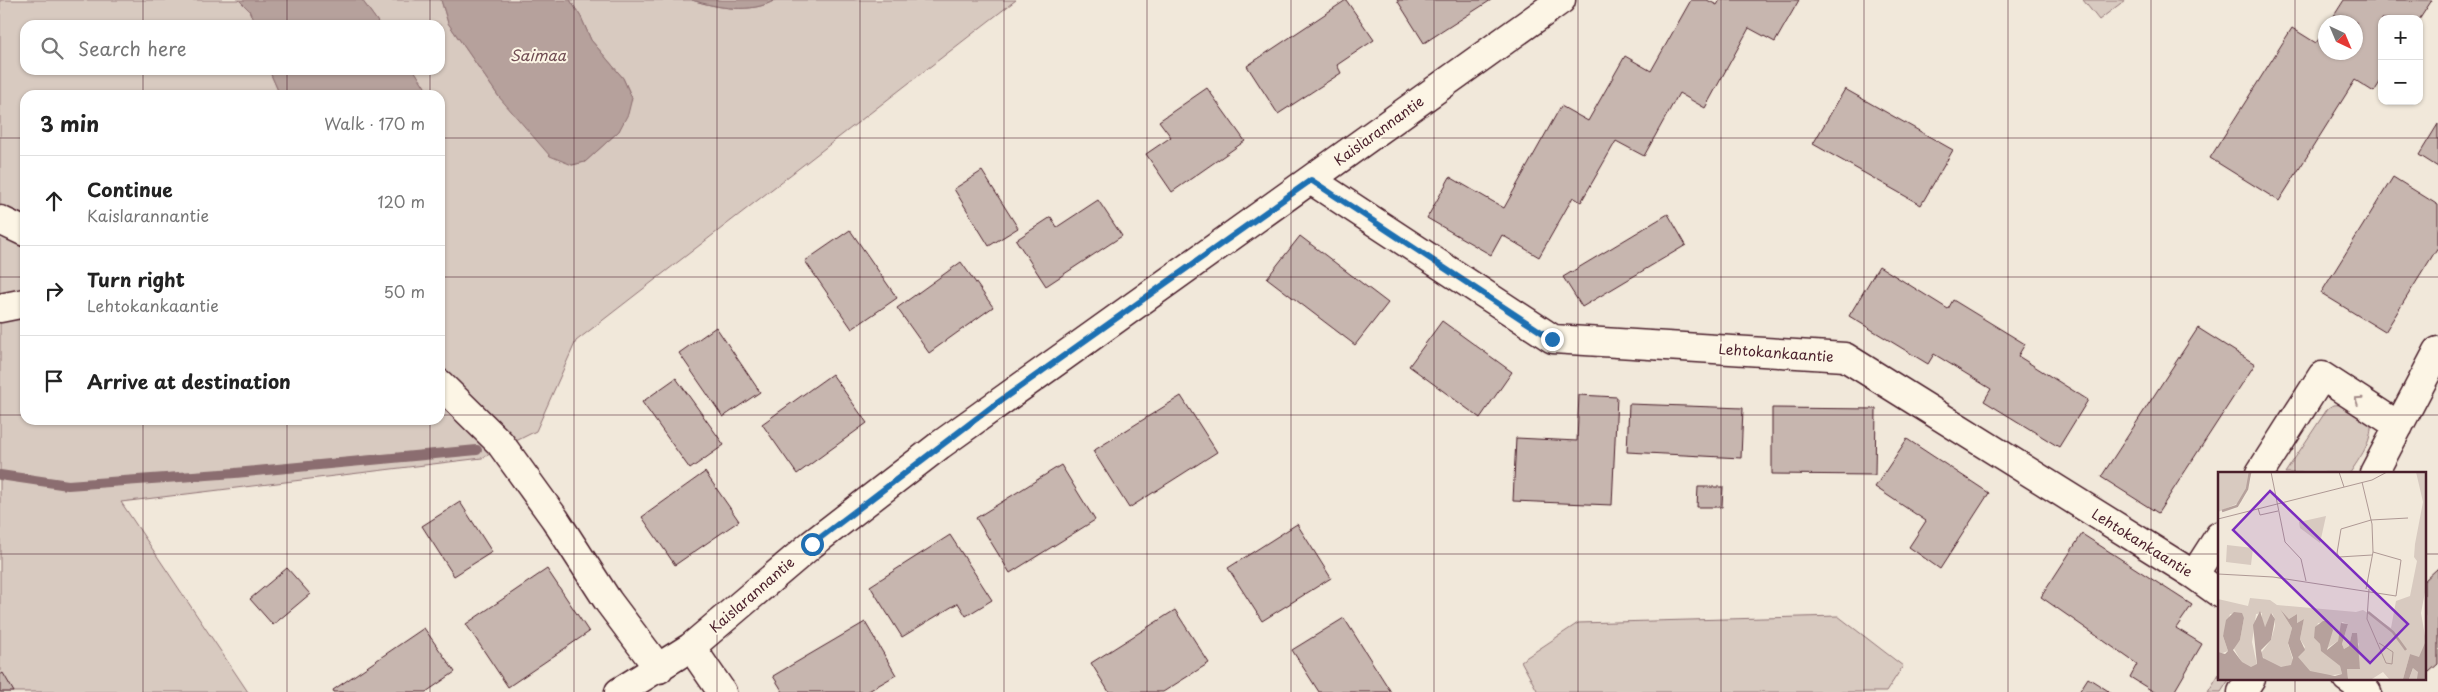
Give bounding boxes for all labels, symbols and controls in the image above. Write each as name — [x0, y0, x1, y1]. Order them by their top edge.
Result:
north arrow — [2318, 15, 2363, 60]
map controls — [2378, 15, 2423, 105]
button: + — [2378, 15, 2423, 60]
search box — [20, 20, 445, 75]
icon: search — [38, 34, 66, 62]
text: Search here — [78, 34, 187, 62]
water label: Saimaa — [510, 43, 567, 66]
button: − — [2378, 60, 2423, 105]
street label: Kaislarannantie — [1329, 91, 1428, 170]
text: 3 min — [40, 107, 99, 139]
text: Walk · 170 m — [324, 111, 425, 135]
text: Continue — [87, 175, 173, 203]
icon: ahead — [40, 187, 68, 215]
text: 120 m — [378, 189, 425, 213]
text: Kaislarannantie — [87, 203, 209, 227]
text: Turn right — [87, 265, 185, 293]
icon: right — [40, 277, 68, 305]
text: 50 m — [384, 279, 425, 303]
text: Lehtokankaantie — [87, 293, 219, 317]
route end — [1541, 328, 1564, 351]
street label: Lehtokankaantie — [1718, 338, 1834, 367]
icon: arrive — [40, 367, 68, 395]
text: Arrive at destination — [87, 367, 291, 395]
one-way arrow — [2354, 397, 2364, 406]
inset map — [2218, 472, 2426, 680]
street label: Lehtokankaantie — [2088, 503, 2197, 582]
route start — [801, 533, 824, 556]
street label: Kaislarannantie — [705, 552, 799, 638]

